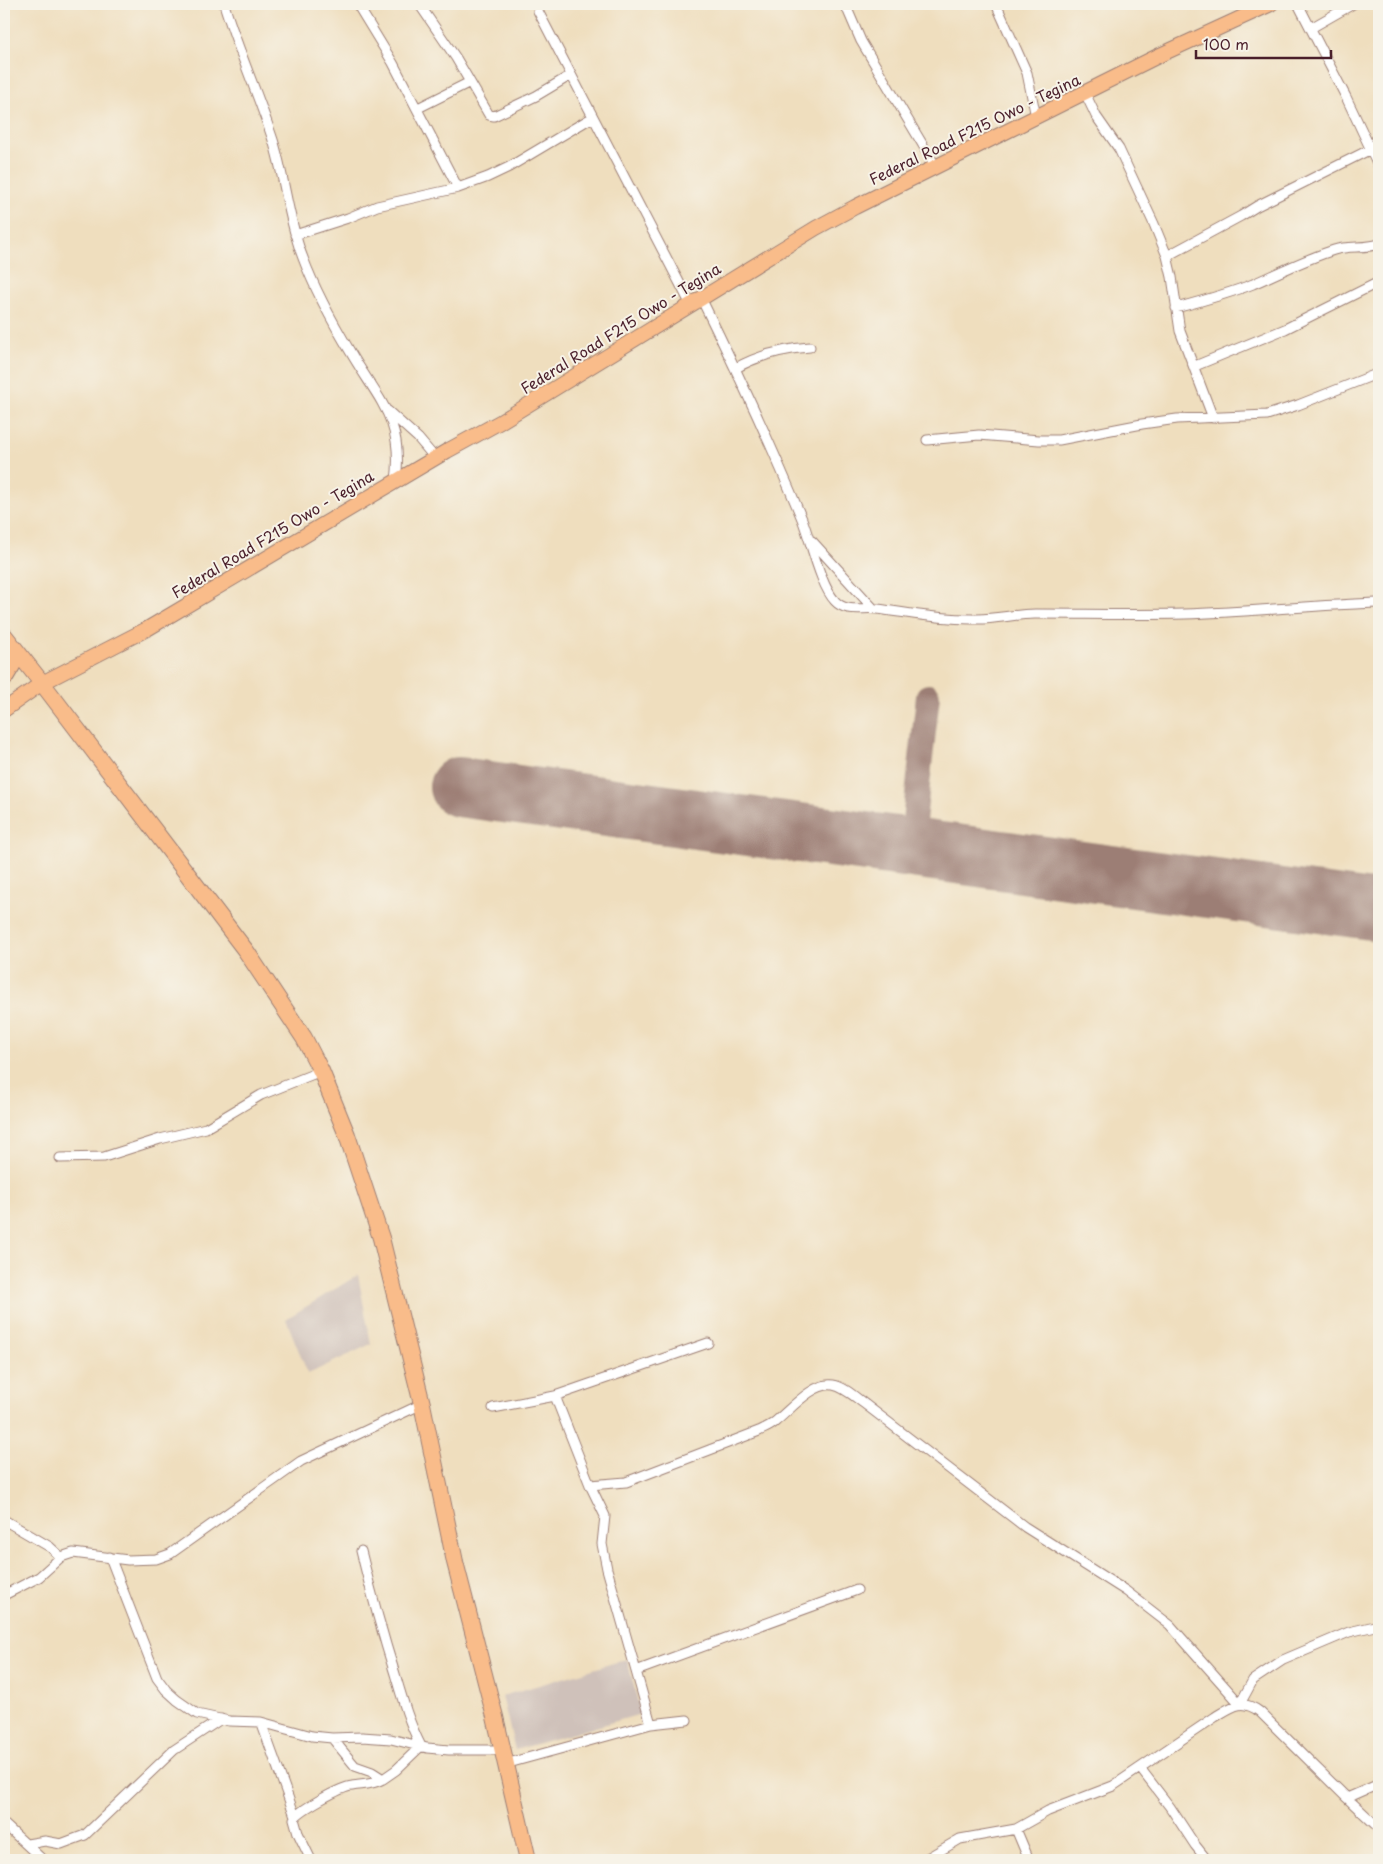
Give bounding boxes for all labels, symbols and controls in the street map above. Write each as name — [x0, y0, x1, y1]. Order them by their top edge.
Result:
scale bar — [1196, 28, 1330, 60]
text: 100 m — [1203, 32, 1249, 55]
street label: Federal Road F215 Owo - Tegina — [865, 67, 1084, 190]
street label: Federal Road F215 Owo - Tegina — [516, 256, 725, 399]
street label: Federal Road F215 Owo - Tegina — [167, 464, 378, 603]

